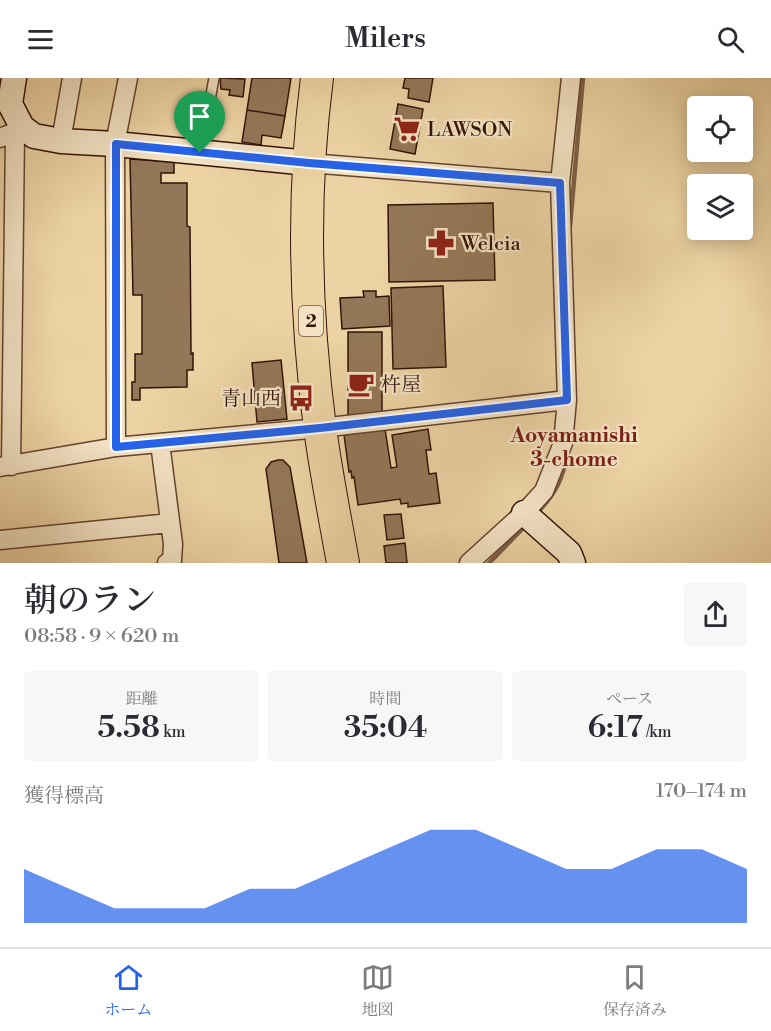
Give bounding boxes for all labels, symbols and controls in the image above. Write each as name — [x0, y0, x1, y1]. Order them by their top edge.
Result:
text: Milers — [345, 22, 426, 56]
icon: menu — [24, 23, 57, 56]
icon: search — [714, 23, 747, 56]
pin — [174, 91, 225, 153]
map controls — [687, 96, 753, 240]
button: locate — [687, 96, 753, 162]
icon: arrive — [183, 100, 216, 133]
supermarket icon: LAWSON — [392, 114, 422, 144]
place label: LAWSON — [427, 118, 512, 143]
button: layers — [687, 174, 753, 240]
pharmacy icon: Welcia — [426, 228, 456, 258]
place label: Welcia — [460, 232, 522, 257]
road number: 2 — [299, 306, 323, 336]
cafe icon: 杵屋 — [346, 369, 376, 399]
place label: 杵屋 — [381, 373, 421, 398]
bus stop icon: 青山西 — [286, 383, 316, 413]
place label: 青山西 — [221, 387, 281, 412]
district label: Aoyamanishi 3-chome — [509, 423, 638, 473]
text: 朝のラン — [24, 581, 156, 622]
button: share — [684, 583, 747, 646]
text: 08:58 · 9 × 620 m — [24, 624, 179, 649]
text: 距離 — [125, 689, 158, 709]
text: 時間 — [369, 689, 402, 709]
text: ペース — [606, 689, 653, 709]
text: 5.58 — [97, 709, 160, 747]
text: 35:04 — [344, 709, 427, 747]
text: 6:17 — [587, 709, 643, 747]
text: km — [160, 722, 186, 742]
text: /km — [643, 722, 672, 742]
text: 170–174 m — [656, 779, 747, 804]
text: 獲得標高 — [24, 784, 104, 809]
tab: ホーム — [104, 961, 152, 1020]
tab: 地図 — [361, 961, 394, 1020]
tab: 保存済み — [603, 961, 667, 1020]

